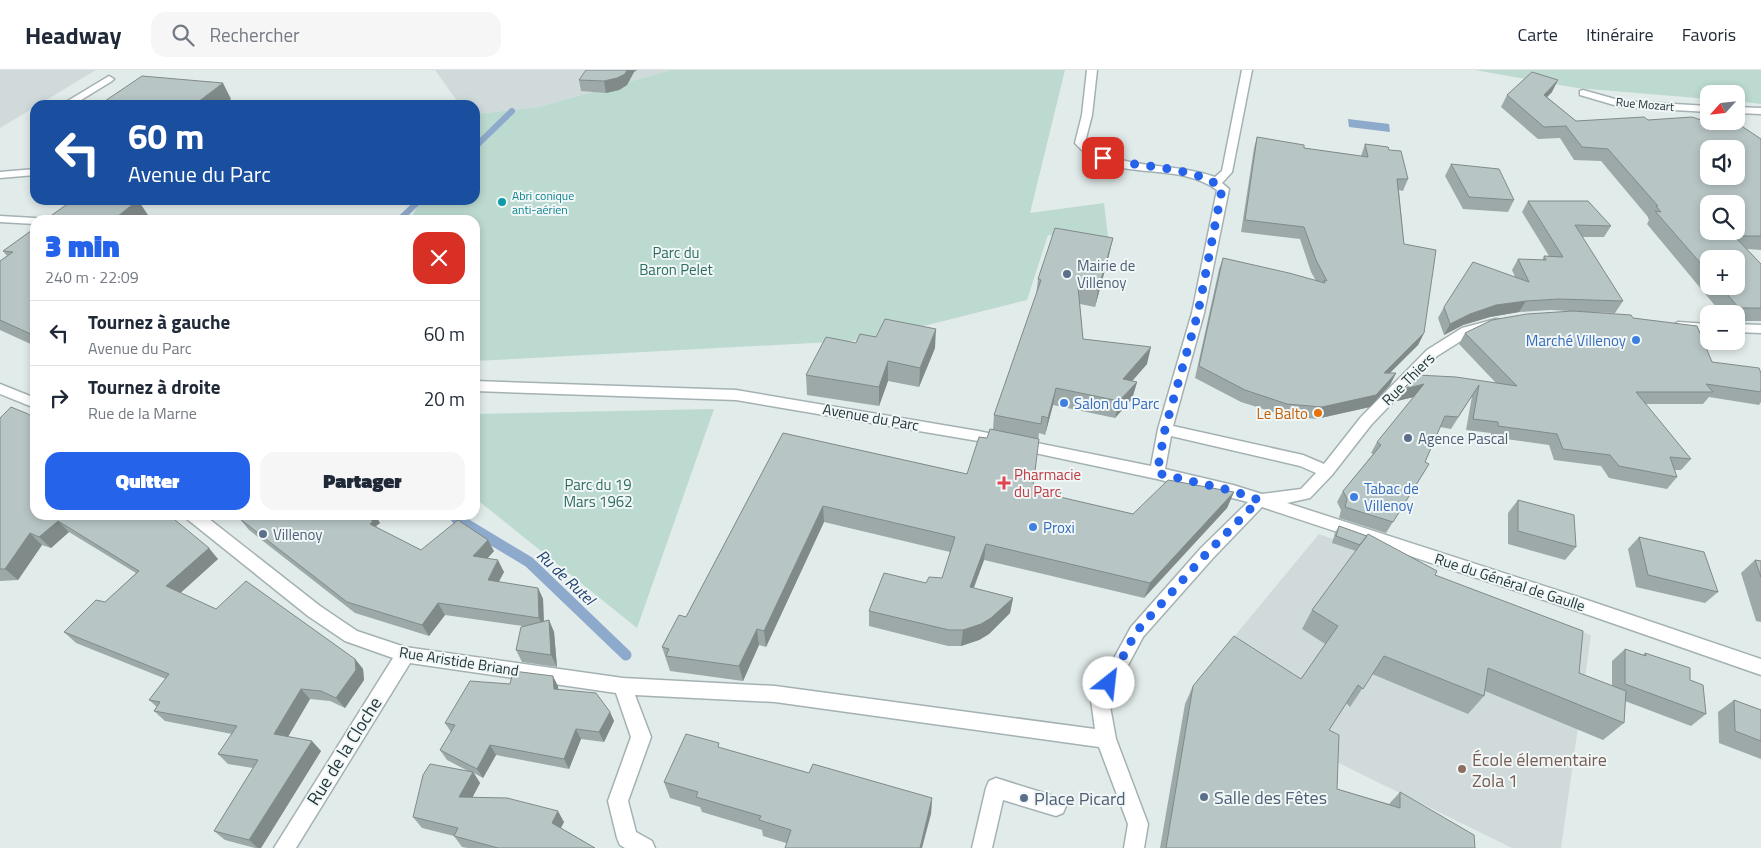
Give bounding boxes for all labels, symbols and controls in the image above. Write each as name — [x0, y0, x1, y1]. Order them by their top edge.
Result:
search box — [151, 12, 501, 57]
text: Headway — [25, 17, 121, 53]
text: Rechercher — [209, 20, 300, 49]
icon: search — [169, 21, 197, 49]
text: Carte — [1517, 21, 1558, 48]
text: Itinéraire — [1586, 21, 1654, 48]
text: Favoris — [1682, 21, 1736, 48]
north arrow — [1700, 85, 1745, 130]
map controls — [1700, 85, 1745, 350]
street label: Rue Mozart — [1615, 92, 1676, 116]
text: 60 m — [128, 109, 204, 163]
icon: left — [45, 120, 110, 185]
pin — [1082, 137, 1124, 179]
button: sound — [1700, 140, 1745, 185]
icon: arrive — [1089, 144, 1117, 172]
text: Avenue du Parc — [128, 157, 271, 191]
place label: Abri conique anti-aérien — [512, 186, 574, 219]
button: search — [1700, 195, 1745, 240]
marker: Abri conique anti-aérien — [496, 196, 508, 208]
text: 3 min — [45, 223, 120, 269]
button: close — [413, 232, 465, 284]
park label: Parc du Baron Pelet — [639, 241, 714, 281]
button: + — [1700, 250, 1745, 295]
place label: Mairie de Villenoy — [1077, 254, 1135, 294]
text: 240 m · 22:09 — [45, 265, 139, 289]
marker: Mairie de Villenoy — [1061, 268, 1073, 280]
button: − — [1700, 305, 1745, 350]
text: Tournez à gauche — [88, 307, 230, 336]
icon: left — [45, 319, 73, 347]
text: 60 m — [424, 319, 465, 348]
place label: Marché Villenoy — [1526, 329, 1626, 352]
marker: Marché Villenoy — [1630, 334, 1642, 346]
text: Avenue du Parc — [88, 336, 192, 360]
street label: Rue Thiers — [1376, 347, 1440, 411]
text: Tournez à droite — [88, 372, 220, 401]
icon: right — [45, 384, 73, 412]
text: 20 m — [424, 384, 465, 413]
place label: Salon du Parc — [1074, 392, 1160, 415]
street label: Avenue du Parc — [821, 397, 921, 437]
marker: Salon du Parc — [1058, 397, 1070, 409]
text: Rue de la Marne — [88, 401, 197, 425]
place label: Le Balto — [1257, 402, 1308, 425]
marker: Le Balto — [1312, 407, 1324, 419]
place label: Agence Pascal — [1418, 427, 1508, 450]
marker: Agence Pascal — [1402, 432, 1414, 444]
button: Quitter — [45, 452, 250, 510]
button: Partager — [260, 452, 465, 510]
place label: Pharmacie du Parc — [1014, 463, 1081, 503]
park label: Parc du 19 Mars 1962 — [563, 473, 633, 513]
marker: Pharmacie du Parc — [998, 477, 1010, 489]
place label: Tabac de Villenoy — [1364, 477, 1419, 517]
marker: Tabac de Villenoy — [1348, 491, 1360, 503]
place label: Proxi — [1043, 516, 1075, 539]
marker: Proxi — [1027, 521, 1039, 533]
place label: Villenoy — [273, 523, 323, 546]
marker: Villenoy — [257, 528, 269, 540]
water label: Ru de Rutel — [531, 544, 602, 612]
street label: Rue du Général de Gaulle — [1432, 547, 1588, 617]
street label: Rue Aristide Briand — [397, 640, 521, 682]
position arrow — [1082, 656, 1134, 708]
street label: Rue de la Cloche — [300, 692, 388, 810]
place label: École élementaire Zola 1 — [1472, 746, 1607, 794]
marker: École élementaire Zola 1 — [1456, 763, 1468, 775]
place label: Salle des Fêtes — [1214, 784, 1327, 811]
place label: Place Picard — [1034, 785, 1126, 812]
marker: Salle des Fêtes — [1198, 791, 1210, 803]
marker: Place Picard — [1018, 792, 1030, 804]

